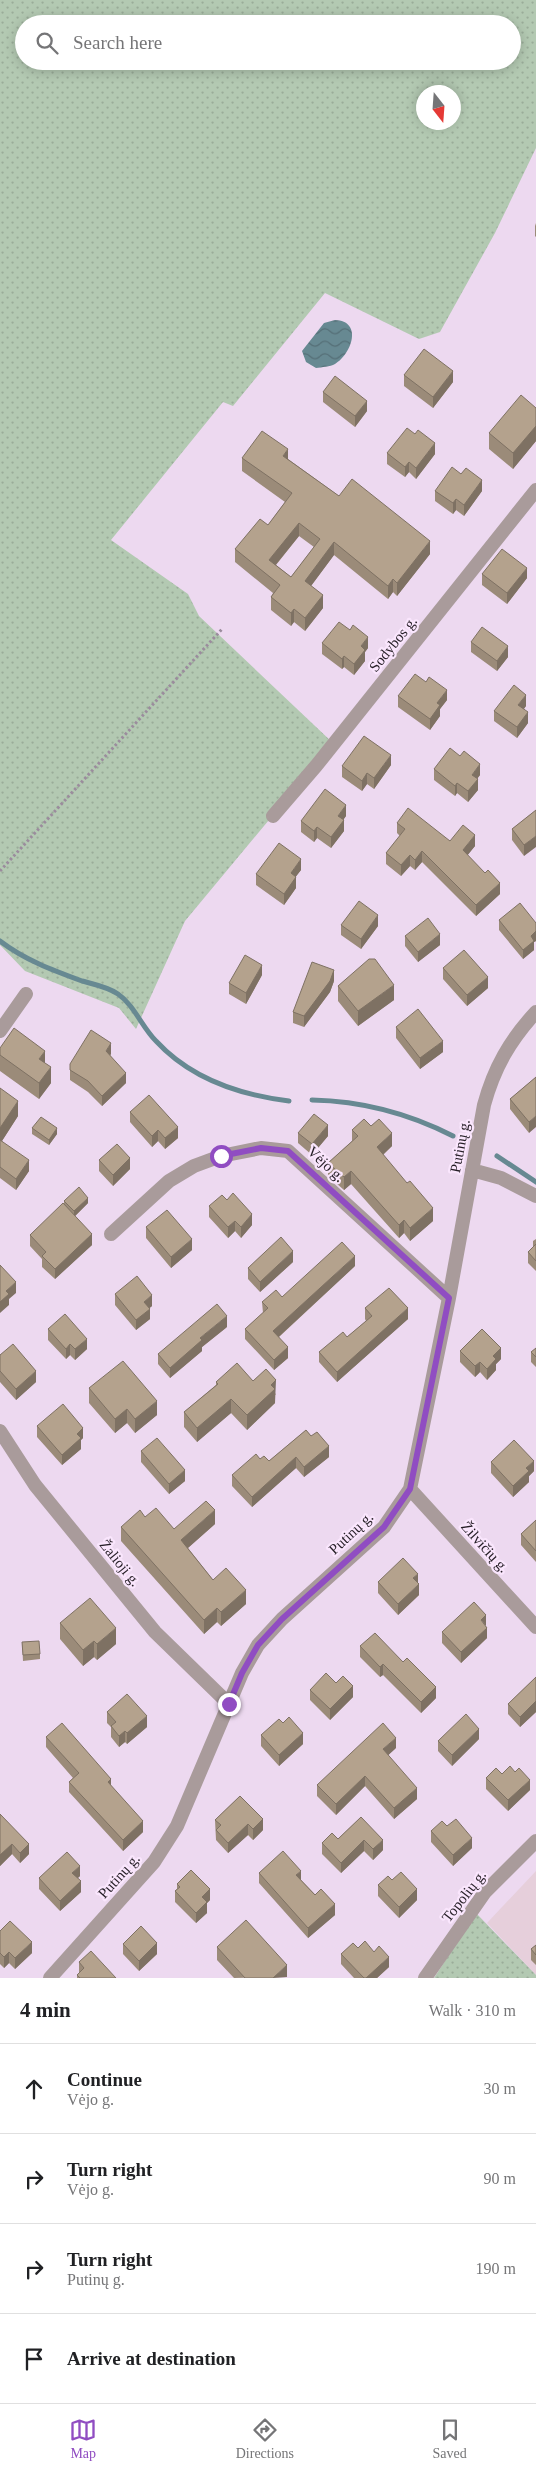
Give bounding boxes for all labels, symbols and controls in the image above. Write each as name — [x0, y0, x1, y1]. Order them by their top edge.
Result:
search box — [15, 15, 521, 70]
icon: search — [33, 29, 61, 57]
text: Search here — [73, 32, 162, 53]
north arrow — [416, 85, 461, 130]
street label: Sodybos g. — [366, 613, 420, 675]
street label: Putinų g. — [447, 1118, 473, 1174]
street label: Vėjo g. — [304, 1143, 348, 1185]
route start — [210, 1145, 233, 1168]
street label: Putinų g. — [326, 1509, 376, 1557]
street label: Žilvičių g. — [458, 1518, 512, 1576]
street label: Žalioji g. — [96, 1537, 144, 1589]
route end — [218, 1693, 241, 1716]
street label: Putinų g. — [95, 1851, 143, 1901]
street label: Topolių g. — [439, 1867, 489, 1925]
text: 4 min — [20, 1998, 71, 2022]
text: Walk · 310 m — [429, 2002, 516, 2019]
text: Continue — [67, 2069, 142, 2090]
icon: ahead — [20, 2075, 48, 2103]
text: 30 m — [484, 2080, 516, 2097]
text: Vėjo g. — [67, 2091, 114, 2108]
text: Turn right — [67, 2159, 152, 2180]
icon: right — [20, 2165, 48, 2193]
text: 90 m — [484, 2170, 516, 2187]
text: Vėjo g. — [67, 2181, 114, 2198]
text: Turn right — [67, 2249, 152, 2270]
icon: right — [20, 2255, 48, 2283]
text: 190 m — [476, 2260, 516, 2277]
text: Putinų g. — [67, 2271, 125, 2288]
icon: arrive — [20, 2345, 48, 2373]
text: Arrive at destination — [67, 2348, 236, 2369]
tab: Map — [69, 2416, 97, 2462]
tab: Directions — [236, 2416, 294, 2462]
tab: Saved — [433, 2416, 467, 2462]

